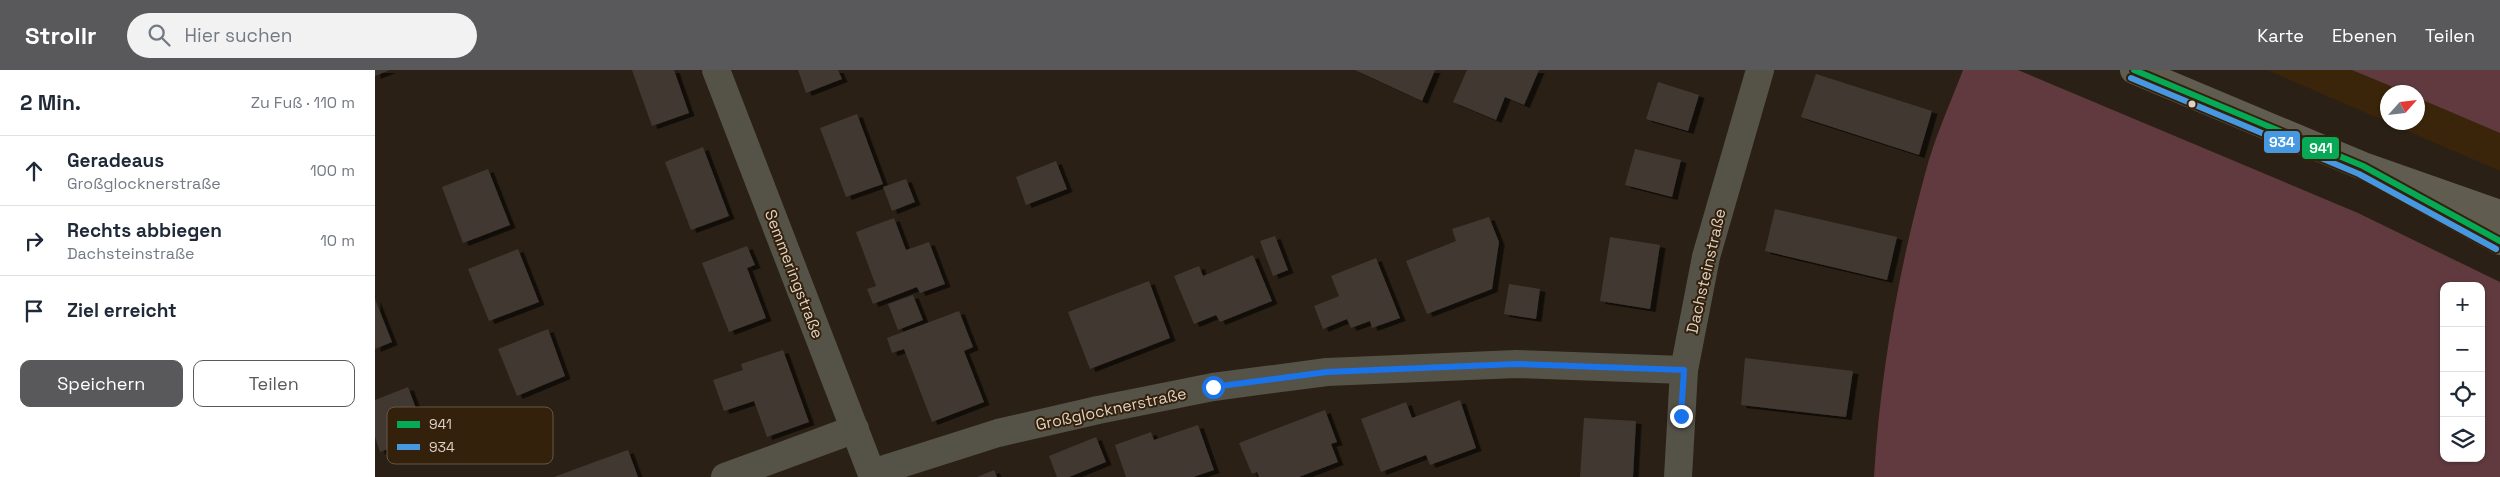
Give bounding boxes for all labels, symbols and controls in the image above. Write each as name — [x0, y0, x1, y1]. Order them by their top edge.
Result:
search box — [127, 13, 477, 58]
text: Strollr — [25, 20, 97, 51]
icon: search — [145, 21, 173, 49]
text: Hier suchen — [185, 23, 293, 48]
text: Karte — [2257, 24, 2304, 47]
text: Ebenen — [2332, 24, 2397, 47]
text: Teilen — [2425, 24, 2475, 47]
north arrow — [2380, 85, 2425, 130]
text: 2 Min. — [20, 89, 81, 116]
text: Zu Fuß · 110 m — [251, 92, 355, 113]
unlabelled marker — [2187, 99, 2197, 109]
line badge: 934 — [2263, 130, 2301, 154]
text: 934 — [2269, 133, 2295, 151]
line badge: 941 — [2301, 136, 2340, 160]
text: 941 — [2309, 139, 2333, 157]
text: Geradeaus — [67, 148, 164, 173]
icon: ahead — [20, 157, 48, 185]
text: 100 m — [310, 160, 355, 181]
text: Großglocknerstraße — [67, 173, 221, 194]
street label: Dachsteinstraße — [1681, 206, 1731, 336]
street label: Semmeringstraße — [760, 207, 828, 341]
text: Rechts abbiegen — [67, 218, 222, 243]
icon: right — [20, 227, 48, 255]
text: 10 m — [320, 230, 355, 251]
text: Dachsteinstraße — [67, 243, 195, 264]
map controls — [2440, 282, 2485, 462]
button: + — [2440, 282, 2485, 327]
icon: arrive — [20, 297, 48, 325]
text: Ziel erreicht — [67, 298, 177, 323]
button: − — [2440, 327, 2485, 372]
button: Speichern — [20, 360, 183, 407]
button: Teilen — [193, 360, 355, 407]
button: locate — [2440, 372, 2485, 417]
route start — [1202, 376, 1225, 399]
street label: Großglocknerstraße — [1034, 383, 1188, 435]
route end — [1670, 405, 1693, 428]
legend — [387, 407, 553, 464]
text: 941 — [429, 415, 452, 433]
button: layers — [2440, 417, 2485, 462]
text: 934 — [429, 438, 455, 456]

